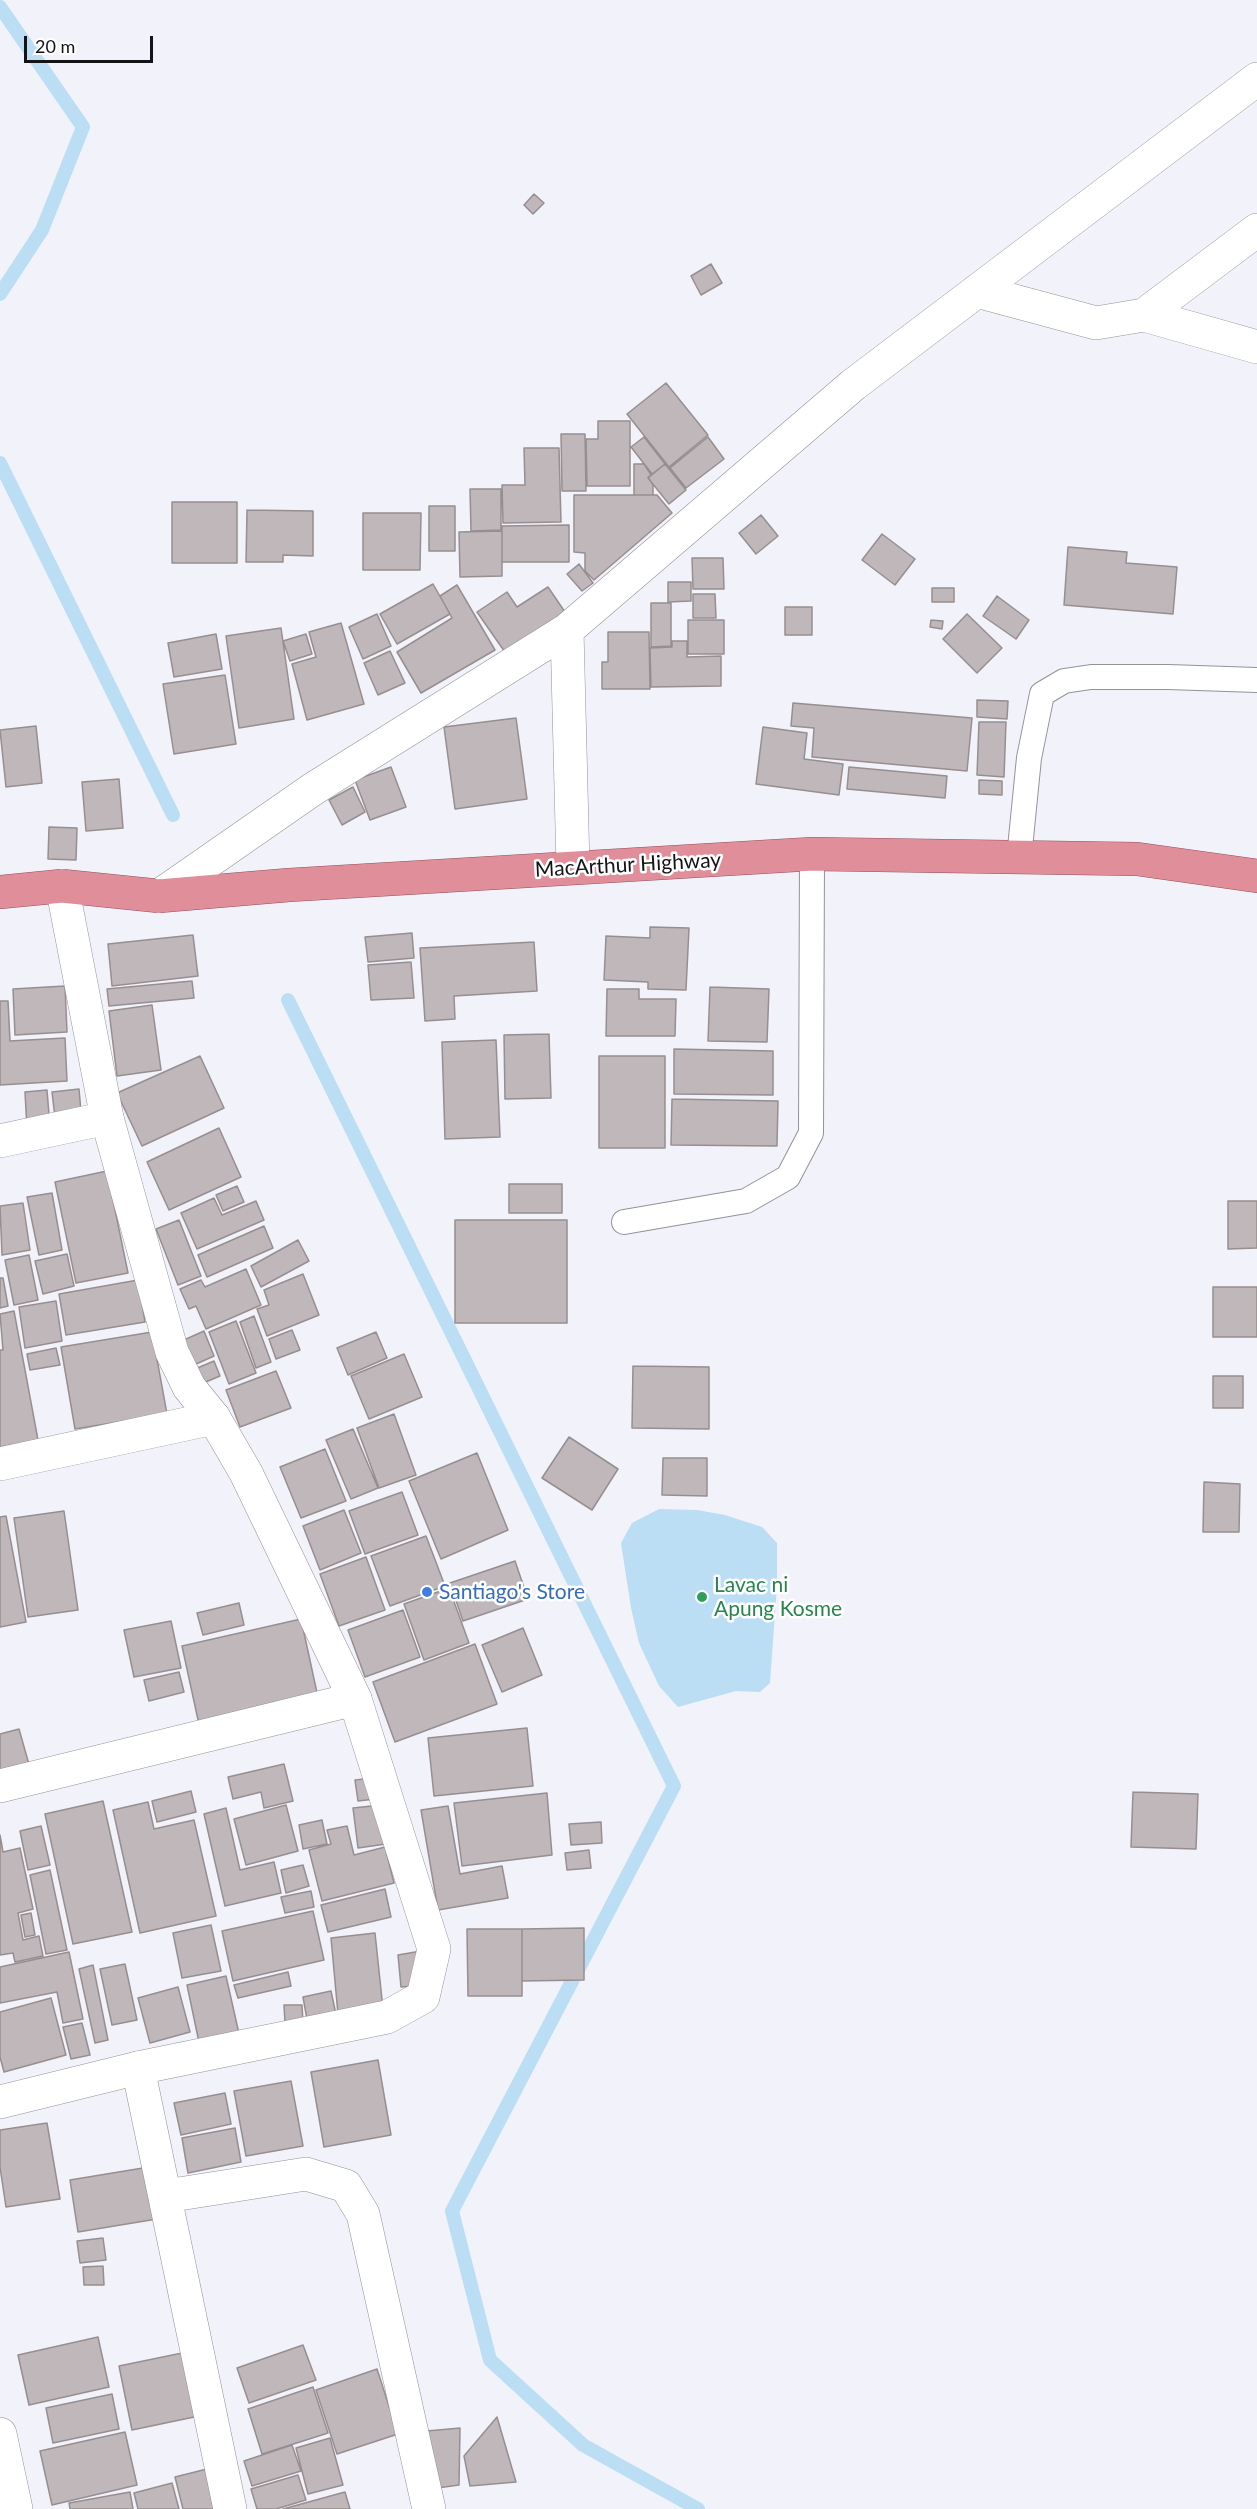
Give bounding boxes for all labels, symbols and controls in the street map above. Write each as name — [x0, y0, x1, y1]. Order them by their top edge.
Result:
scale bar — [27, 24, 156, 62]
text: 20 m — [35, 35, 75, 57]
street label: MacArthur Highway — [534, 848, 722, 882]
place label: Lavac ni Apung Kosme — [714, 1572, 842, 1622]
place label: Santiago's Store — [439, 1579, 585, 1605]
marker: Santiago's Store — [420, 1585, 434, 1599]
marker: Lavac ni Apung Kosme — [695, 1590, 709, 1604]

